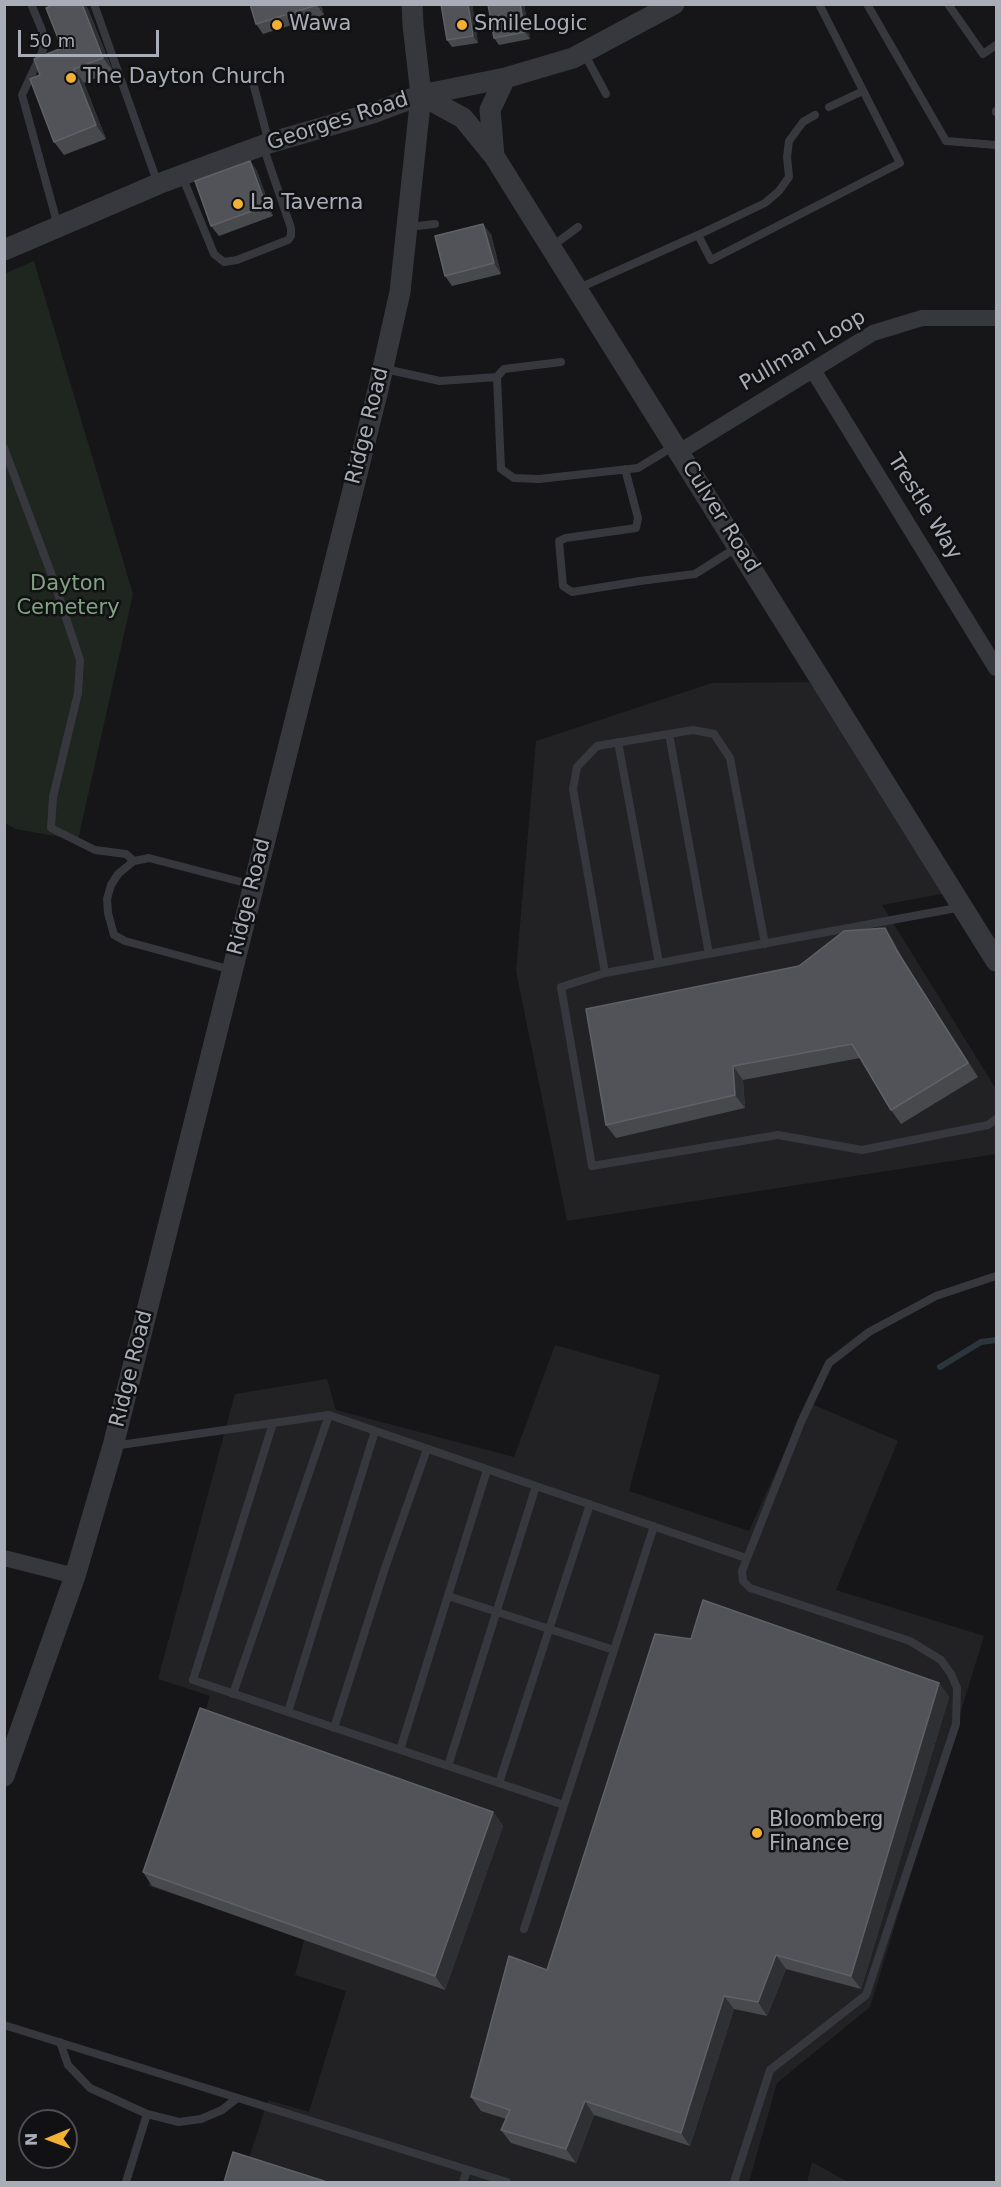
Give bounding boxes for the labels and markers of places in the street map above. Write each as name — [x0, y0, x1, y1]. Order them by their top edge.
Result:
place label: Wawa — [289, 12, 351, 38]
place label: SmileLogic — [474, 12, 587, 38]
marker: Wawa — [270, 18, 284, 32]
marker: SmileLogic — [455, 18, 469, 32]
place label: The Dayton Church — [83, 65, 286, 91]
marker: The Dayton Church — [64, 71, 78, 85]
place label: La Taverna — [250, 191, 363, 217]
marker: La Taverna — [231, 197, 245, 211]
place label: Bloomberg Finance — [769, 1808, 883, 1858]
marker: Bloomberg Finance — [750, 1826, 764, 1840]

